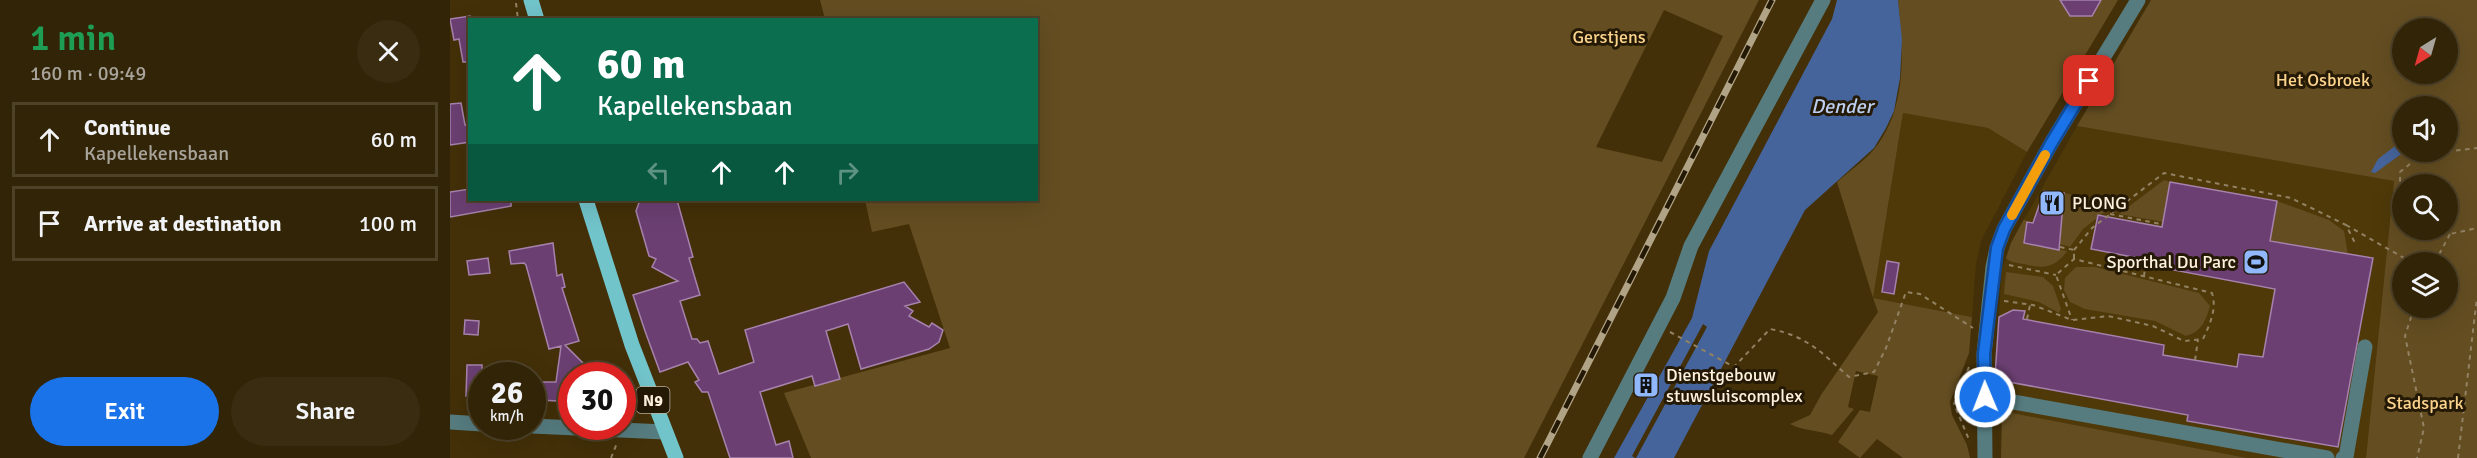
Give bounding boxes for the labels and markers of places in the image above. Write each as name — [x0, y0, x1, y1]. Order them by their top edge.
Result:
pin — [2063, 55, 2114, 106]
restaurant icon: PLONG — [2037, 188, 2067, 218]
place label: PLONG — [2072, 192, 2127, 214]
sports icon: Sporthal Du Parc — [2241, 247, 2271, 277]
place label: Sporthal Du Parc — [2106, 251, 2236, 273]
place label: Dienstgebouw stuwsluiscomplex — [1666, 364, 1803, 407]
building icon: Dienstgebouw stuwsluiscomplex — [1631, 370, 1661, 400]

